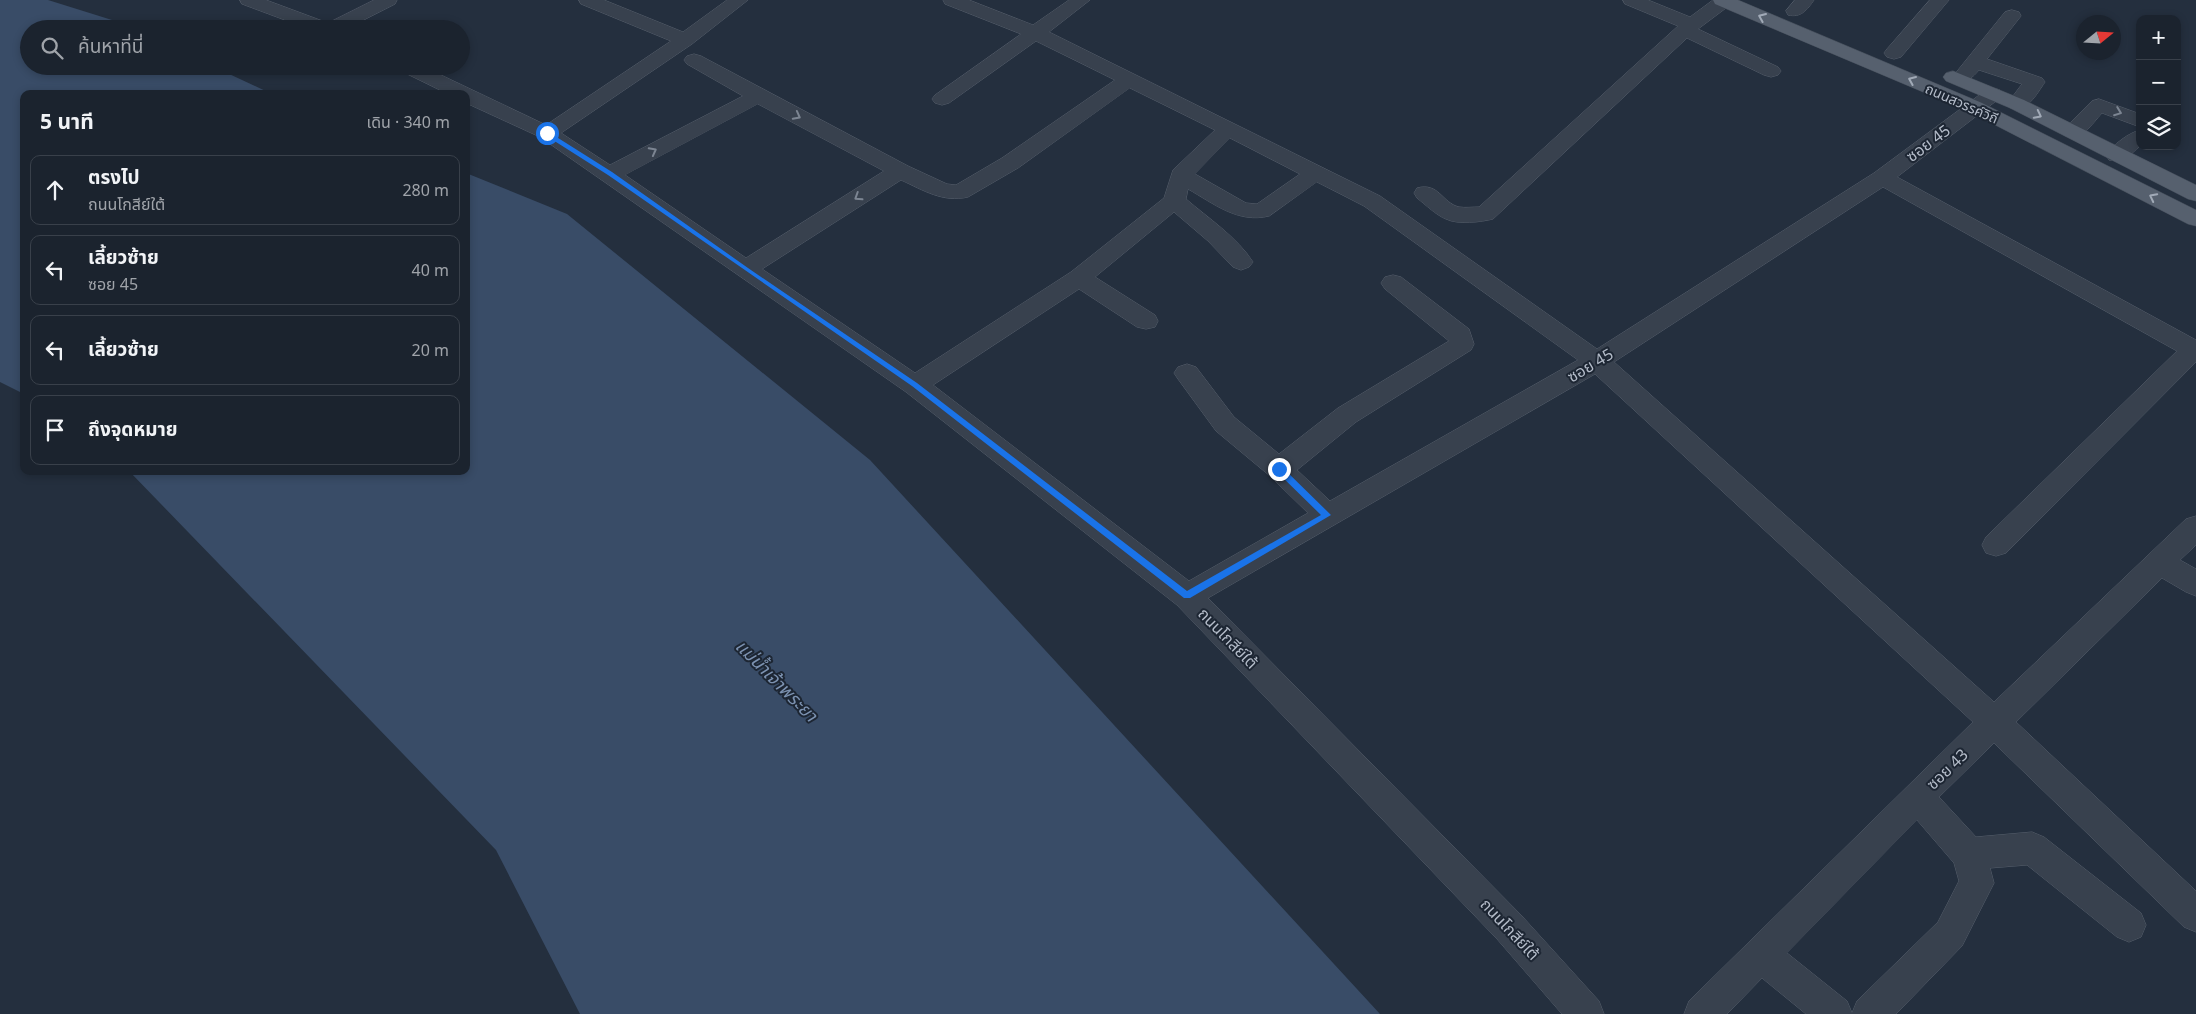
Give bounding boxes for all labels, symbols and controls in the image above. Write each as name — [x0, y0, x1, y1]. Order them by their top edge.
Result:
one-way arrow — [1758, 12, 1767, 23]
north arrow — [2076, 15, 2121, 60]
map controls — [2136, 15, 2181, 150]
button: + — [2136, 15, 2181, 60]
search box — [20, 20, 470, 75]
text: ค้นหาที่นี่ — [78, 33, 143, 59]
icon: search — [38, 34, 66, 62]
button: − — [2136, 60, 2181, 105]
one-way arrow — [1908, 76, 1917, 87]
street label: ถนนสวรรค์วิถี — [1922, 78, 2002, 128]
button: layers — [2136, 105, 2181, 150]
one-way arrow — [2113, 106, 2122, 116]
text: 5 นาที — [40, 107, 94, 135]
one-way arrow — [2033, 109, 2042, 119]
one-way arrow — [792, 110, 801, 120]
text: เดิน · 340 m — [367, 111, 450, 133]
street label: ซอย 45 — [1901, 119, 1955, 167]
route start — [536, 122, 559, 145]
one-way arrow — [648, 147, 657, 157]
text: ตรงไป — [88, 164, 140, 190]
icon: ahead — [41, 176, 69, 204]
text: 280 m — [402, 179, 449, 201]
one-way arrow — [855, 191, 864, 200]
text: ถนนโกสีย์ใต้ — [88, 193, 165, 215]
one-way arrow — [2149, 193, 2158, 203]
text: เลี้ยวซ้าย — [88, 244, 159, 270]
icon: left — [41, 256, 69, 284]
text: 40 m — [412, 259, 449, 281]
text: ซอย 45 — [88, 273, 138, 295]
icon: left — [41, 336, 69, 364]
text: เลี้ยวซ้าย — [88, 336, 159, 362]
text: 20 m — [412, 339, 449, 361]
street label: ซอย 45 — [1563, 343, 1617, 387]
icon: arrive — [41, 416, 69, 444]
text: ถึงจุดหมาย — [88, 416, 178, 442]
route end — [1268, 458, 1291, 481]
street label: ถนนโกสีย์ใต้ — [1193, 603, 1263, 673]
water label: แม่น้ำเจ้าพระยา — [731, 634, 824, 727]
street label: ซอย 43 — [1921, 744, 1973, 794]
street label: ถนนโกสีย์ใต้ — [1476, 893, 1544, 965]

